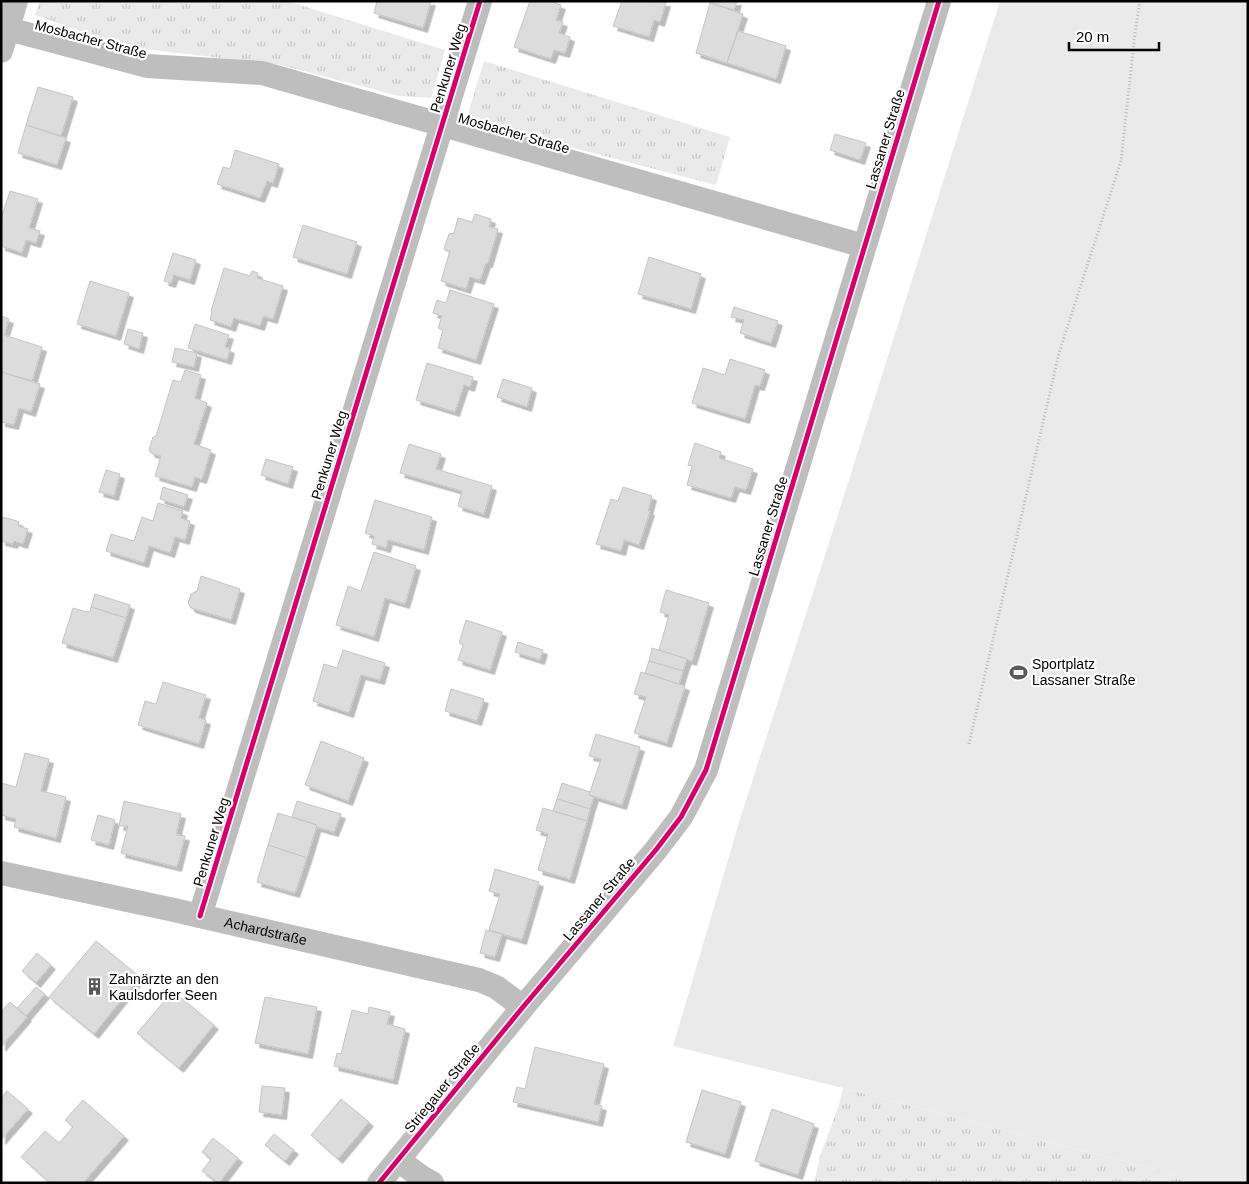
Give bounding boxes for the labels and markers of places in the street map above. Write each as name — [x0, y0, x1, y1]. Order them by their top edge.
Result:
place label: Sportplatz Lassaner Straße — [1032, 656, 1136, 688]
sports icon: Sportplatz Lassaner Straße — [1008, 662, 1028, 682]
place label: Zahnärzte an den Kaulsdorfer Seen — [109, 971, 219, 1003]
building icon: Zahnärzte an den Kaulsdorfer Seen — [85, 977, 105, 997]

